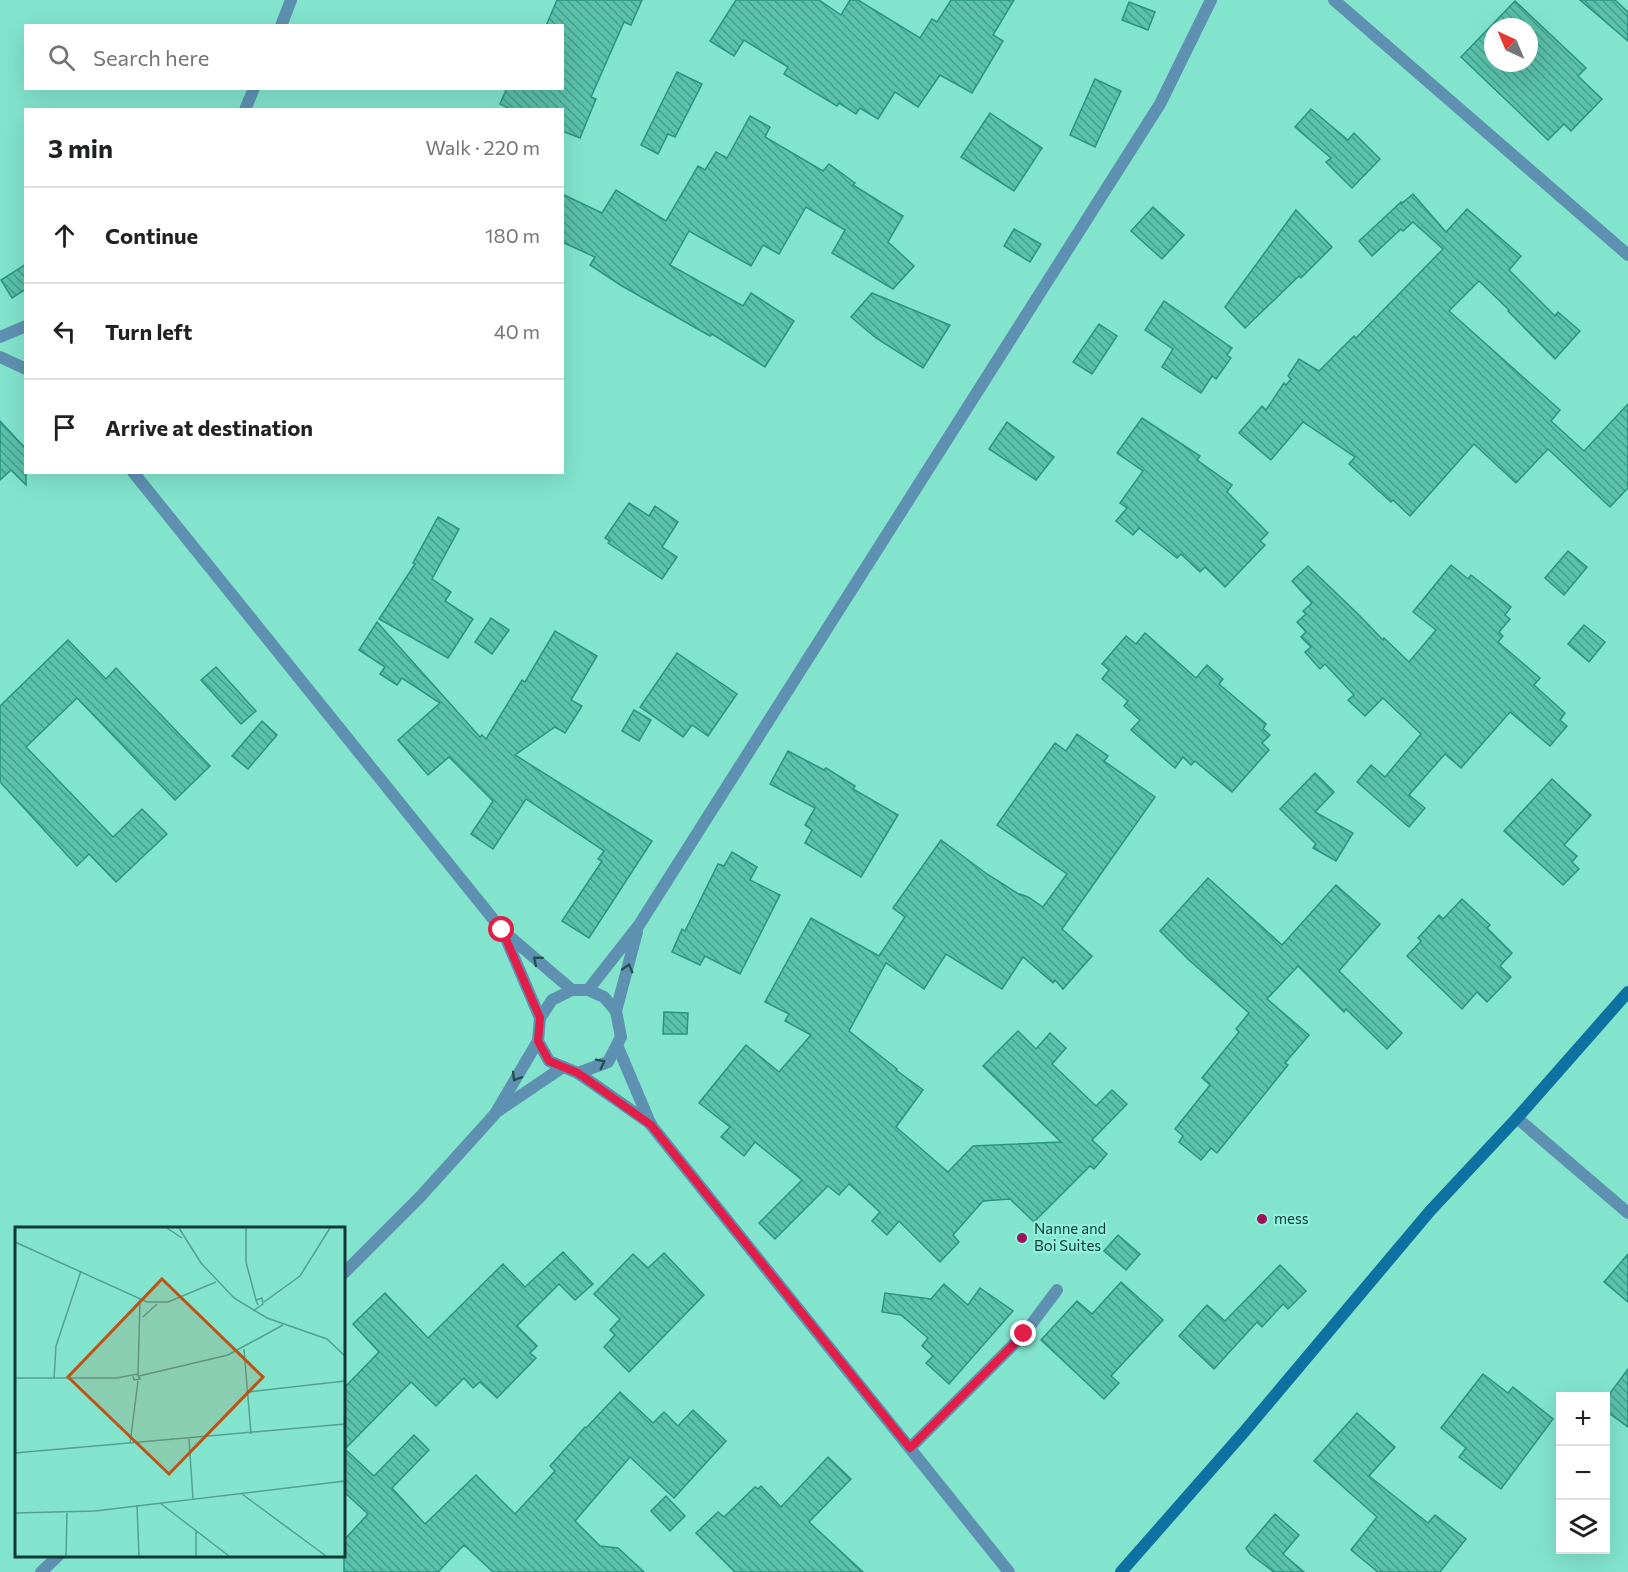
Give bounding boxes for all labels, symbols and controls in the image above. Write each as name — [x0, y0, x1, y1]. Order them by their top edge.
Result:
north arrow — [1484, 18, 1538, 72]
search box — [24, 24, 564, 90]
icon: search — [45, 41, 78, 74]
text: Search here — [93, 44, 209, 71]
text: 3 min — [48, 132, 113, 163]
text: Walk · 220 m — [425, 135, 540, 159]
icon: ahead — [48, 219, 81, 252]
text: Continue — [105, 222, 198, 249]
text: 180 m — [485, 223, 540, 247]
icon: left — [48, 315, 81, 348]
text: Turn left — [105, 318, 192, 345]
text: 40 m — [494, 319, 540, 343]
icon: arrive — [48, 411, 81, 444]
text: Arrive at destination — [105, 414, 313, 441]
route start — [488, 916, 514, 942]
one-way arrow — [533, 956, 544, 967]
one-way arrow — [620, 963, 633, 973]
one-way arrow — [595, 1059, 606, 1071]
one-way arrow — [512, 1071, 524, 1081]
place label: mess — [1274, 1209, 1309, 1227]
marker: mess — [1255, 1212, 1269, 1226]
place label: Nanne and Boi Suites — [1034, 1219, 1106, 1254]
inset map — [15, 1227, 345, 1557]
marker: Nanne and Boi Suites — [1015, 1231, 1029, 1245]
route end — [1010, 1320, 1036, 1346]
map controls — [1556, 1392, 1610, 1554]
button: + — [1556, 1392, 1610, 1446]
button: − — [1556, 1446, 1610, 1500]
button: layers — [1556, 1500, 1610, 1554]

